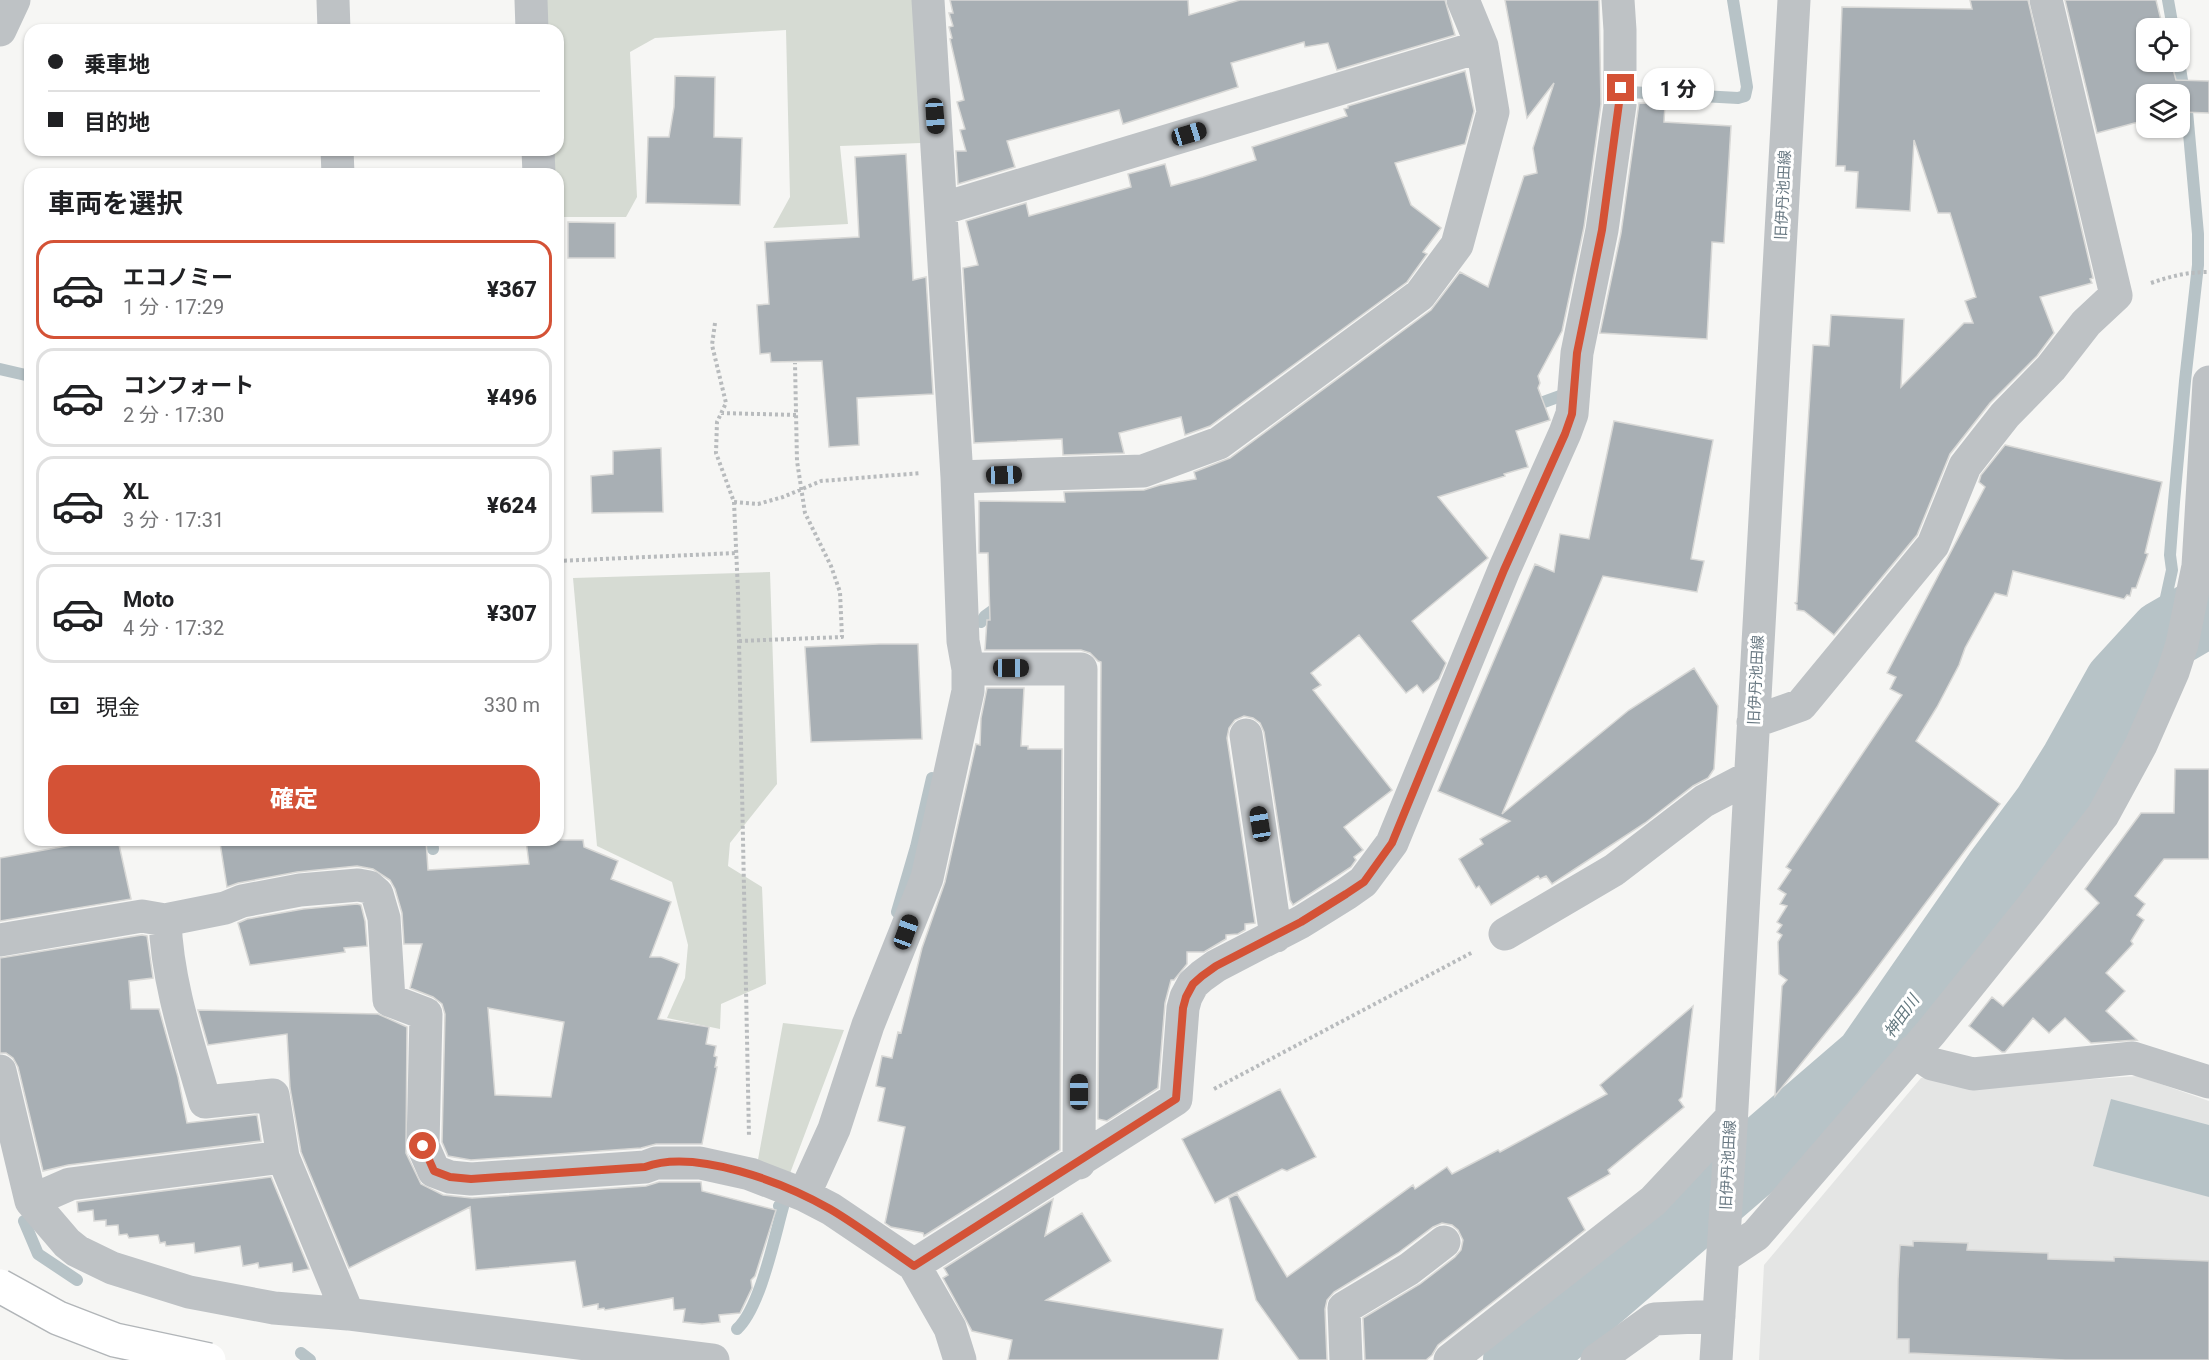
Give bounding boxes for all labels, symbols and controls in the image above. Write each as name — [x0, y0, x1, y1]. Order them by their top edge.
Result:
map controls — [2136, 18, 2190, 138]
button: locate — [2136, 18, 2190, 72]
text: 乗車地 — [84, 52, 150, 77]
callout: 1 分 — [1642, 67, 1714, 109]
route end — [1607, 74, 1634, 101]
text: 1 分 — [1660, 77, 1696, 101]
button: layers — [2136, 84, 2190, 138]
car — [925, 97, 945, 135]
text: 目的地 — [84, 110, 150, 135]
car — [1169, 120, 1209, 148]
street label: 旧伊丹池田線 — [1772, 150, 1794, 240]
text: 車両を選択 — [48, 188, 183, 220]
icon: car — [51, 263, 105, 317]
text: エコノミー — [123, 265, 233, 290]
text: ¥367 — [487, 277, 537, 302]
text: 1 分 · 17:29 — [123, 295, 224, 319]
icon: car — [51, 371, 105, 425]
text: コンフォート — [123, 373, 254, 398]
text: ¥496 — [487, 385, 537, 410]
text: 2 分 · 17:30 — [123, 403, 224, 427]
car — [986, 465, 1022, 485]
icon: car — [51, 479, 105, 533]
text: XL — [123, 479, 149, 504]
text: ¥624 — [487, 493, 537, 518]
text: 3 分 · 17:31 — [123, 508, 224, 532]
icon: car — [51, 587, 105, 641]
text: Moto — [123, 587, 174, 612]
text: ¥307 — [487, 601, 537, 626]
text: 4 分 · 17:32 — [123, 616, 224, 640]
street label: 旧伊丹池田線 — [1745, 635, 1767, 725]
car — [993, 659, 1029, 677]
icon: cash — [48, 689, 81, 722]
text: 330 m — [484, 693, 540, 717]
text: 現金 — [96, 695, 140, 720]
button: 確定 — [48, 765, 540, 834]
car — [1248, 805, 1272, 843]
car — [891, 912, 921, 952]
water label: 神田川 — [1880, 990, 1924, 1041]
car — [1070, 1074, 1088, 1110]
street label: 旧伊丹池田線 — [1717, 1120, 1739, 1210]
route start — [409, 1132, 436, 1159]

